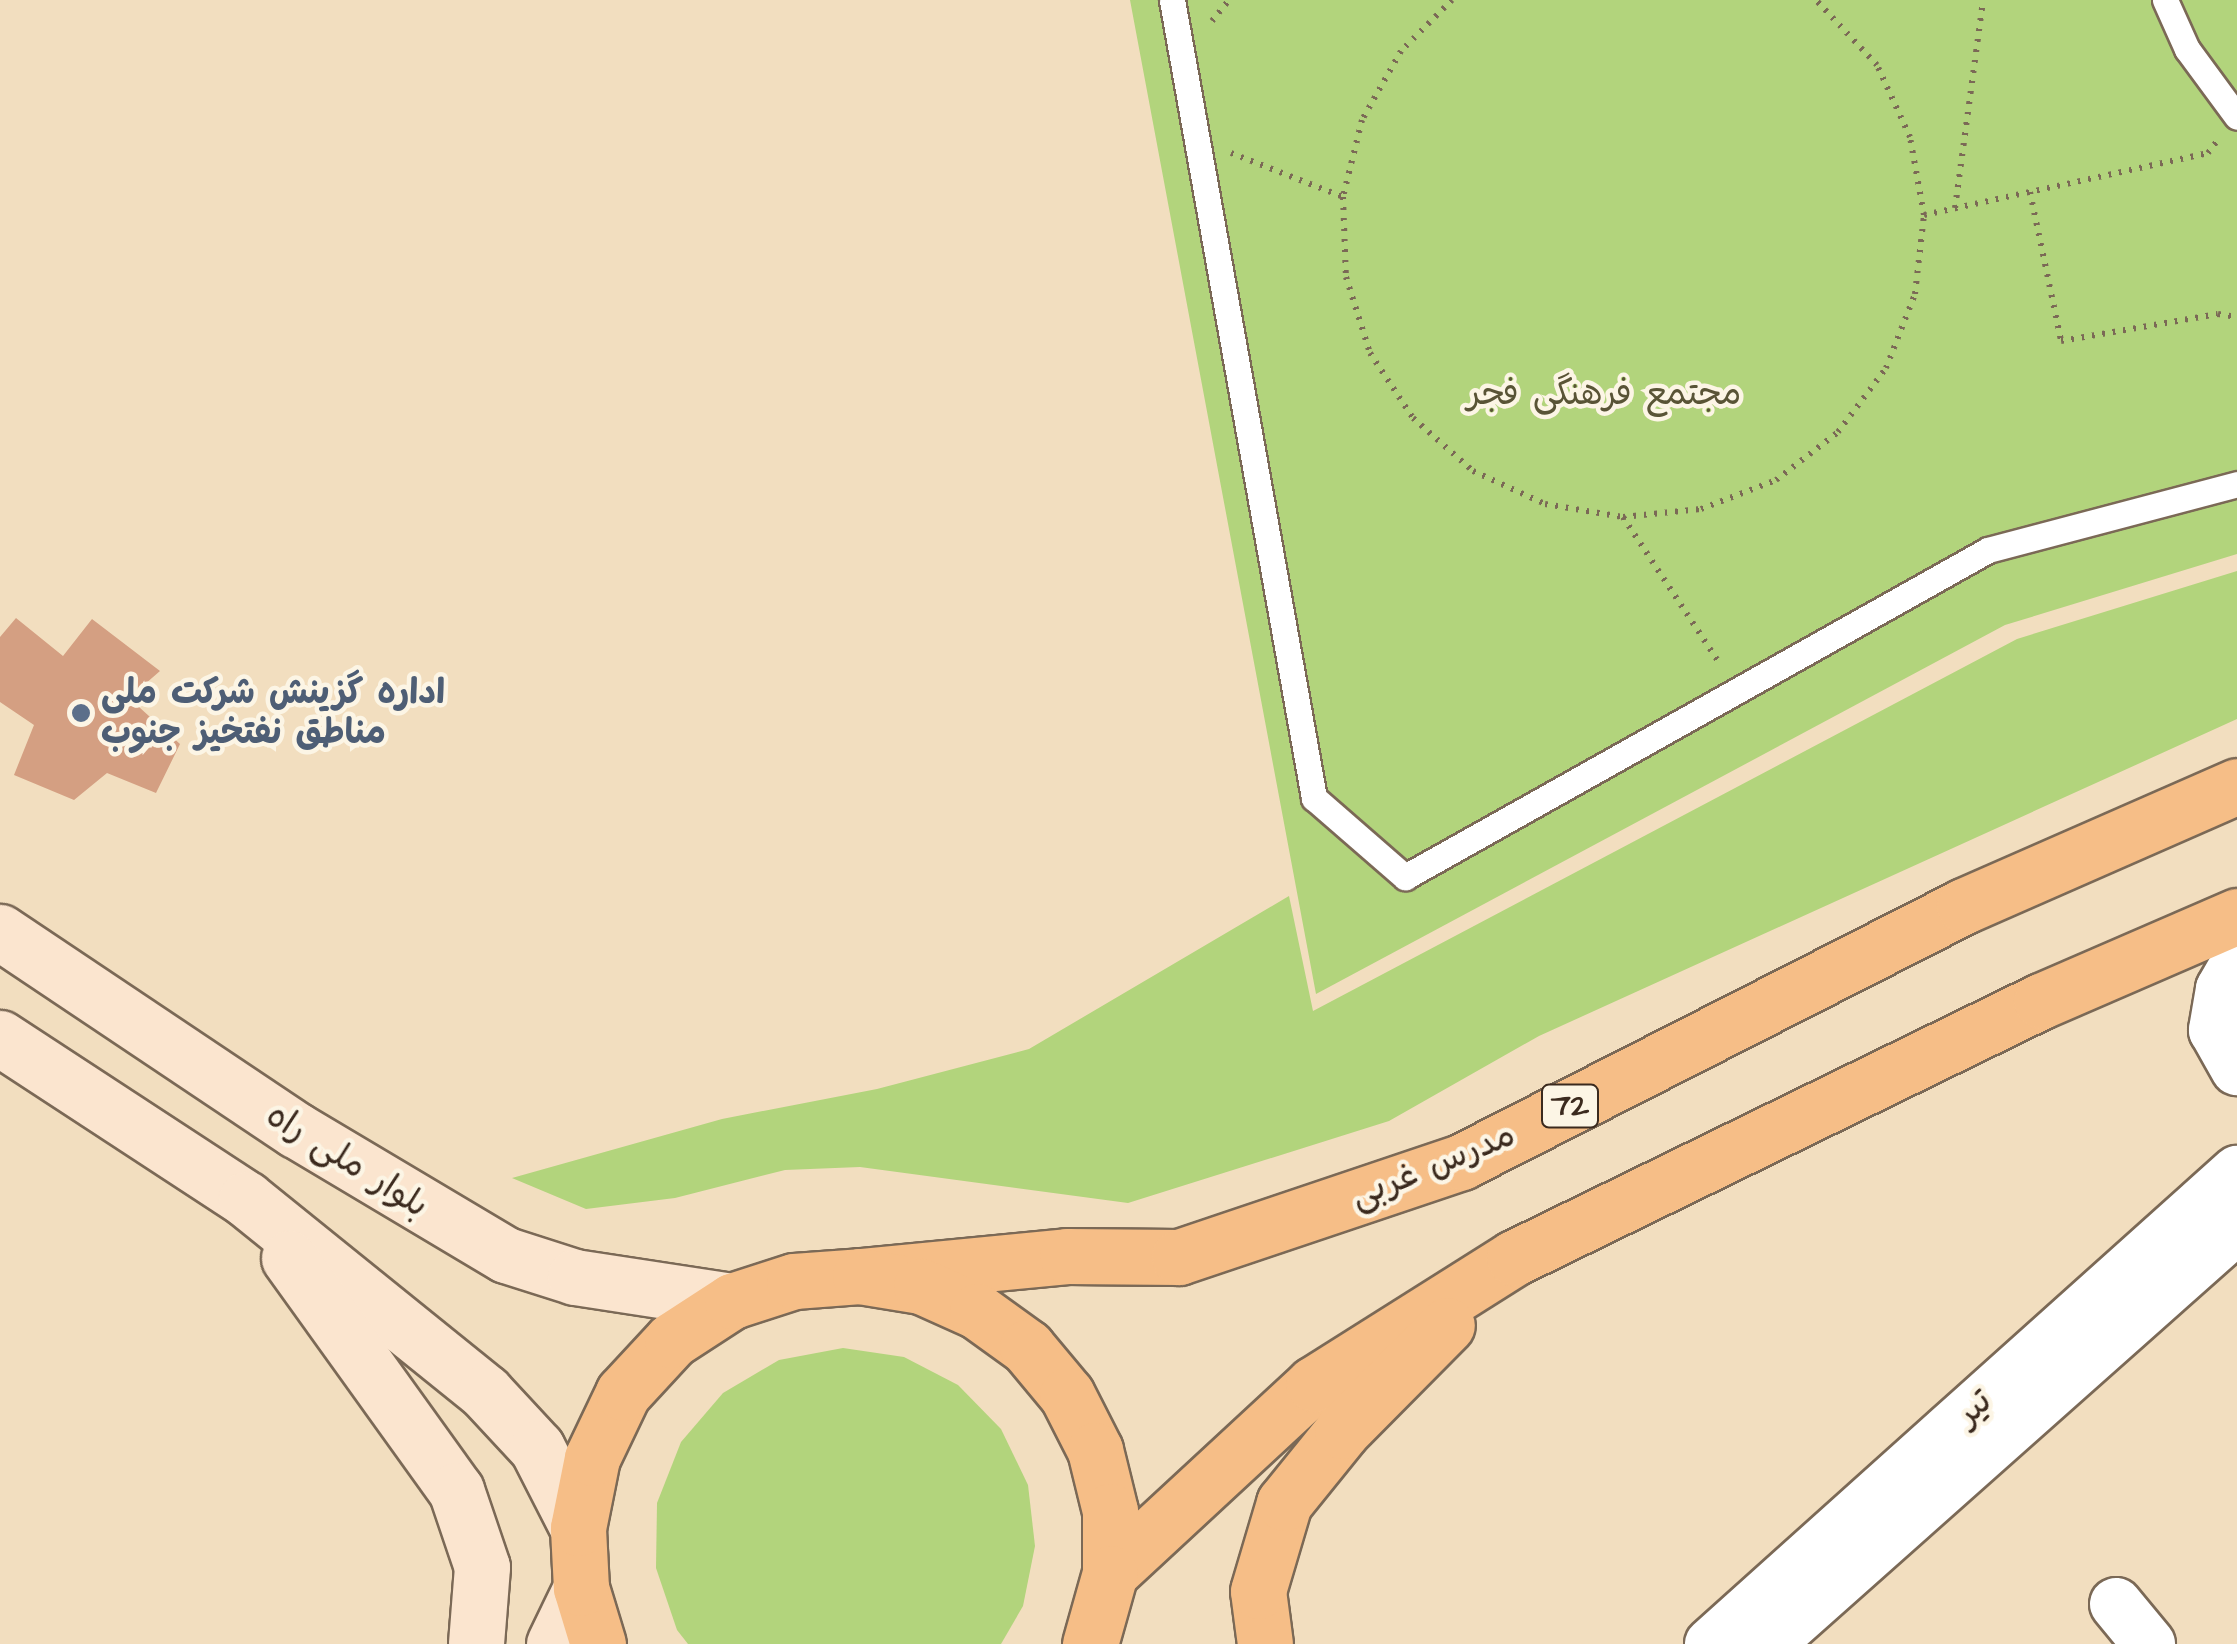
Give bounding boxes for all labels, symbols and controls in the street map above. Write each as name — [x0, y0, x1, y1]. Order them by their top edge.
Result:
park label: مجتمع فرهنگی فجر — [1467, 373, 1741, 415]
place label: اداره گزینش شرکت ملی مناطق نفتخیز جنوب — [101, 672, 445, 754]
marker: اداره گزینش شرکت ملی مناطق نفتخیز جنوب — [70, 702, 92, 724]
road number: 72 — [1540, 1079, 1600, 1133]
street label: بلوار ملی راه — [258, 1095, 436, 1227]
street label: مدرس غربی — [1345, 1114, 1521, 1218]
street label: تیر — [1947, 1381, 2001, 1435]

